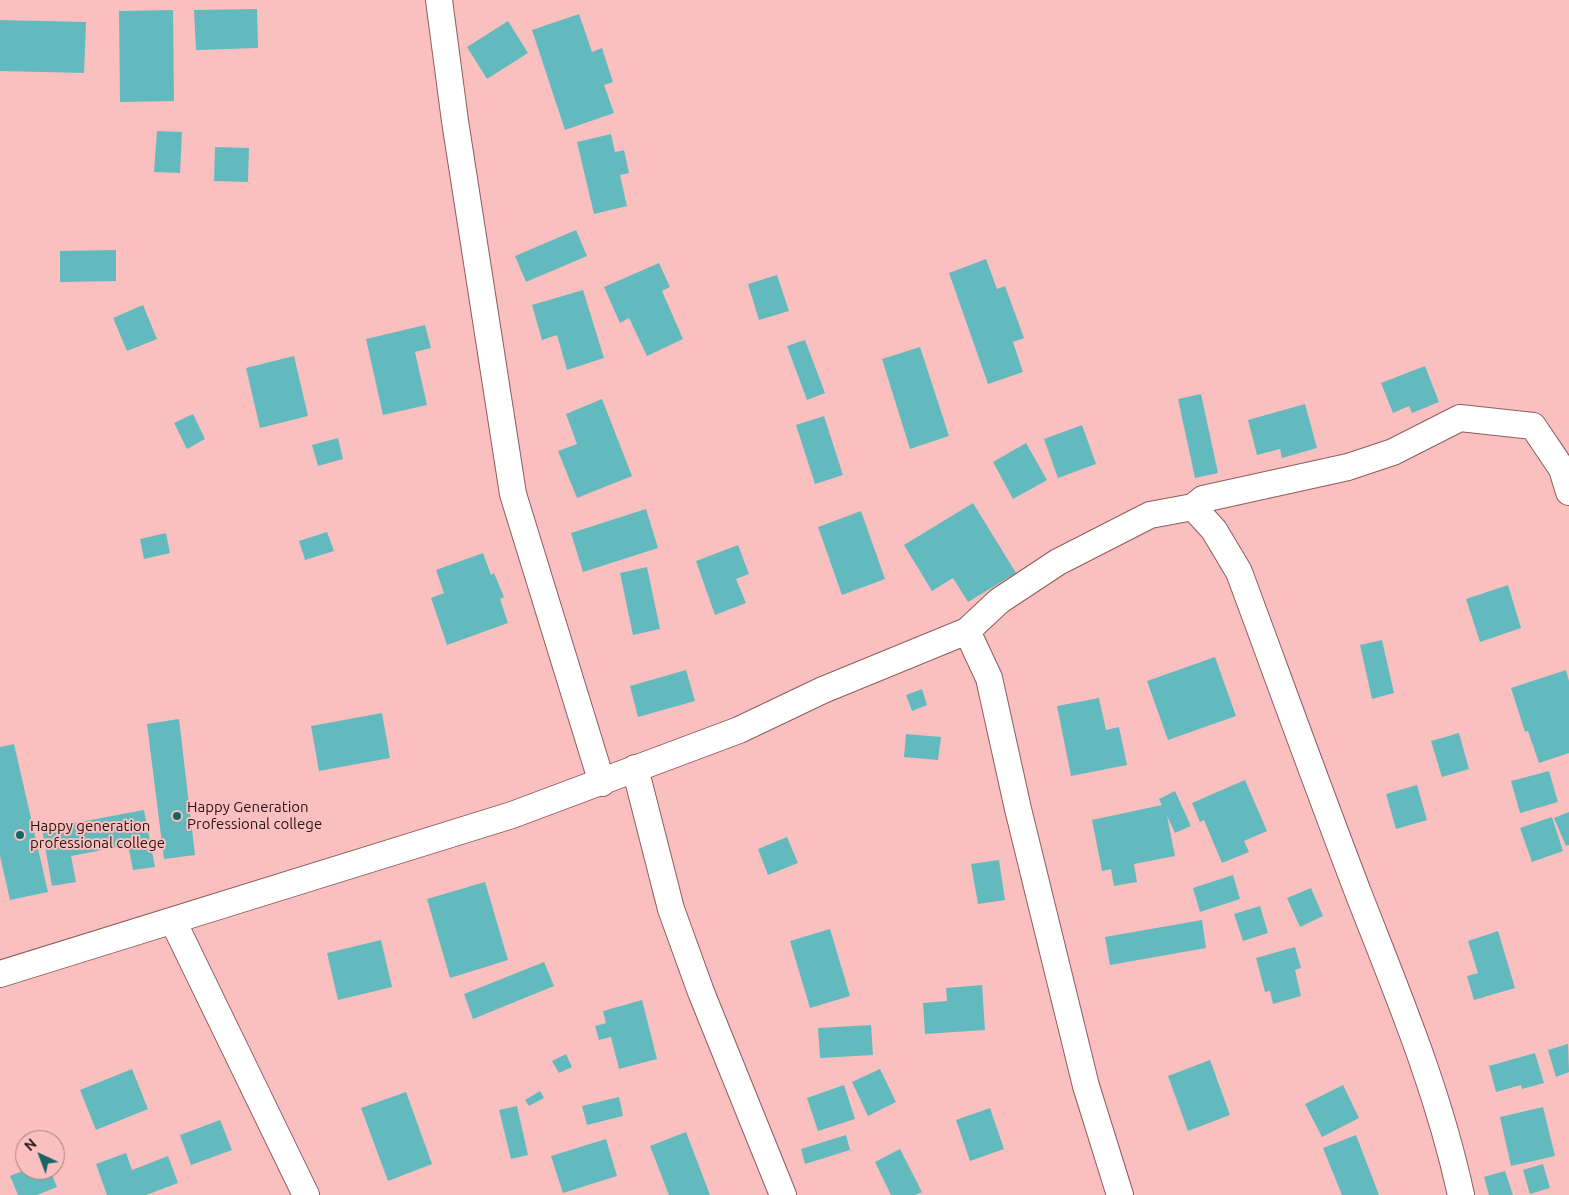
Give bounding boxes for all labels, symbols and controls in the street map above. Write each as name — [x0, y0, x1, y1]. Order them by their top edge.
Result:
place label: Happy Generation Professional college — [187, 798, 322, 833]
marker: Happy Generation Professional college — [171, 810, 183, 822]
place label: Happy generation professional college — [30, 817, 165, 852]
marker: Happy generation professional college — [14, 829, 26, 841]
north arrow — [15, 1130, 65, 1180]
text: N — [21, 1135, 40, 1154]

